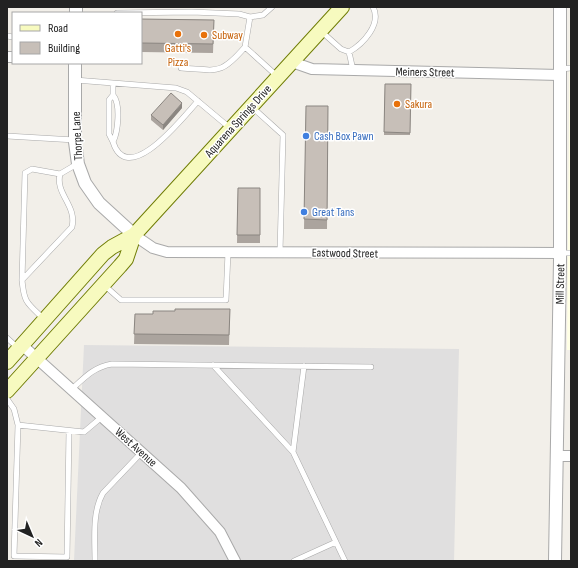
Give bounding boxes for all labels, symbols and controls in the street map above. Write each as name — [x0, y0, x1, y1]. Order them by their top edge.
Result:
legend — [12, 12, 142, 64]
text: Road — [48, 21, 68, 36]
place label: Subway — [212, 28, 243, 43]
marker: Gatti's Pizza — [173, 29, 183, 39]
marker: Subway — [199, 30, 209, 40]
text: Building — [48, 41, 80, 56]
place label: Gatti's Pizza — [165, 41, 191, 70]
street label: Meiners Street — [395, 64, 455, 81]
street label: Aquarena Springs Drive — [201, 82, 275, 161]
place label: Sakura — [405, 97, 433, 112]
marker: Sakura — [392, 99, 402, 109]
street label: Thorpe Lane — [69, 111, 86, 161]
place label: Cash Box Pawn — [314, 129, 374, 144]
marker: Cash Box Pawn — [301, 131, 311, 141]
place label: Great Tans — [312, 205, 354, 220]
marker: Great Tans — [299, 207, 309, 217]
street label: Eastwood Street — [312, 245, 379, 262]
street label: Mill Street — [553, 263, 568, 305]
street label: West Avenue — [111, 425, 160, 470]
north arrow — [12, 516, 52, 556]
text: N — [32, 536, 45, 550]

